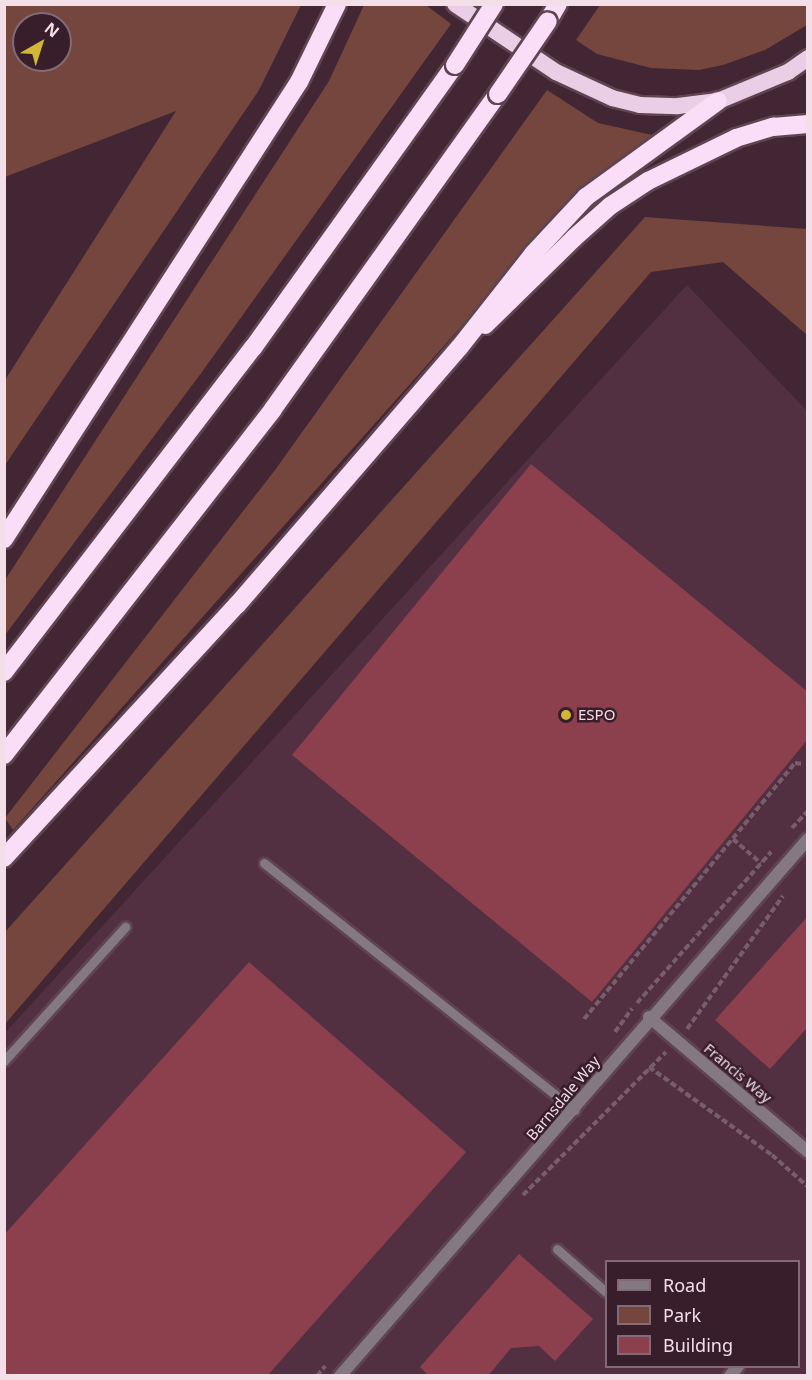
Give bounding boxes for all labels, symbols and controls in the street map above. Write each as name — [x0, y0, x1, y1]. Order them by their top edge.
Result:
north arrow — [12, 12, 72, 72]
text: N — [40, 17, 64, 42]
place label: ESPO — [578, 706, 615, 724]
marker: ESPO — [559, 708, 573, 722]
street label: Francis Way — [700, 1039, 776, 1107]
street label: Barnsdale Way — [523, 1052, 603, 1144]
legend — [605, 1260, 800, 1368]
text: Road — [663, 1273, 706, 1297]
text: Park — [663, 1303, 701, 1327]
text: Building — [663, 1333, 733, 1357]

